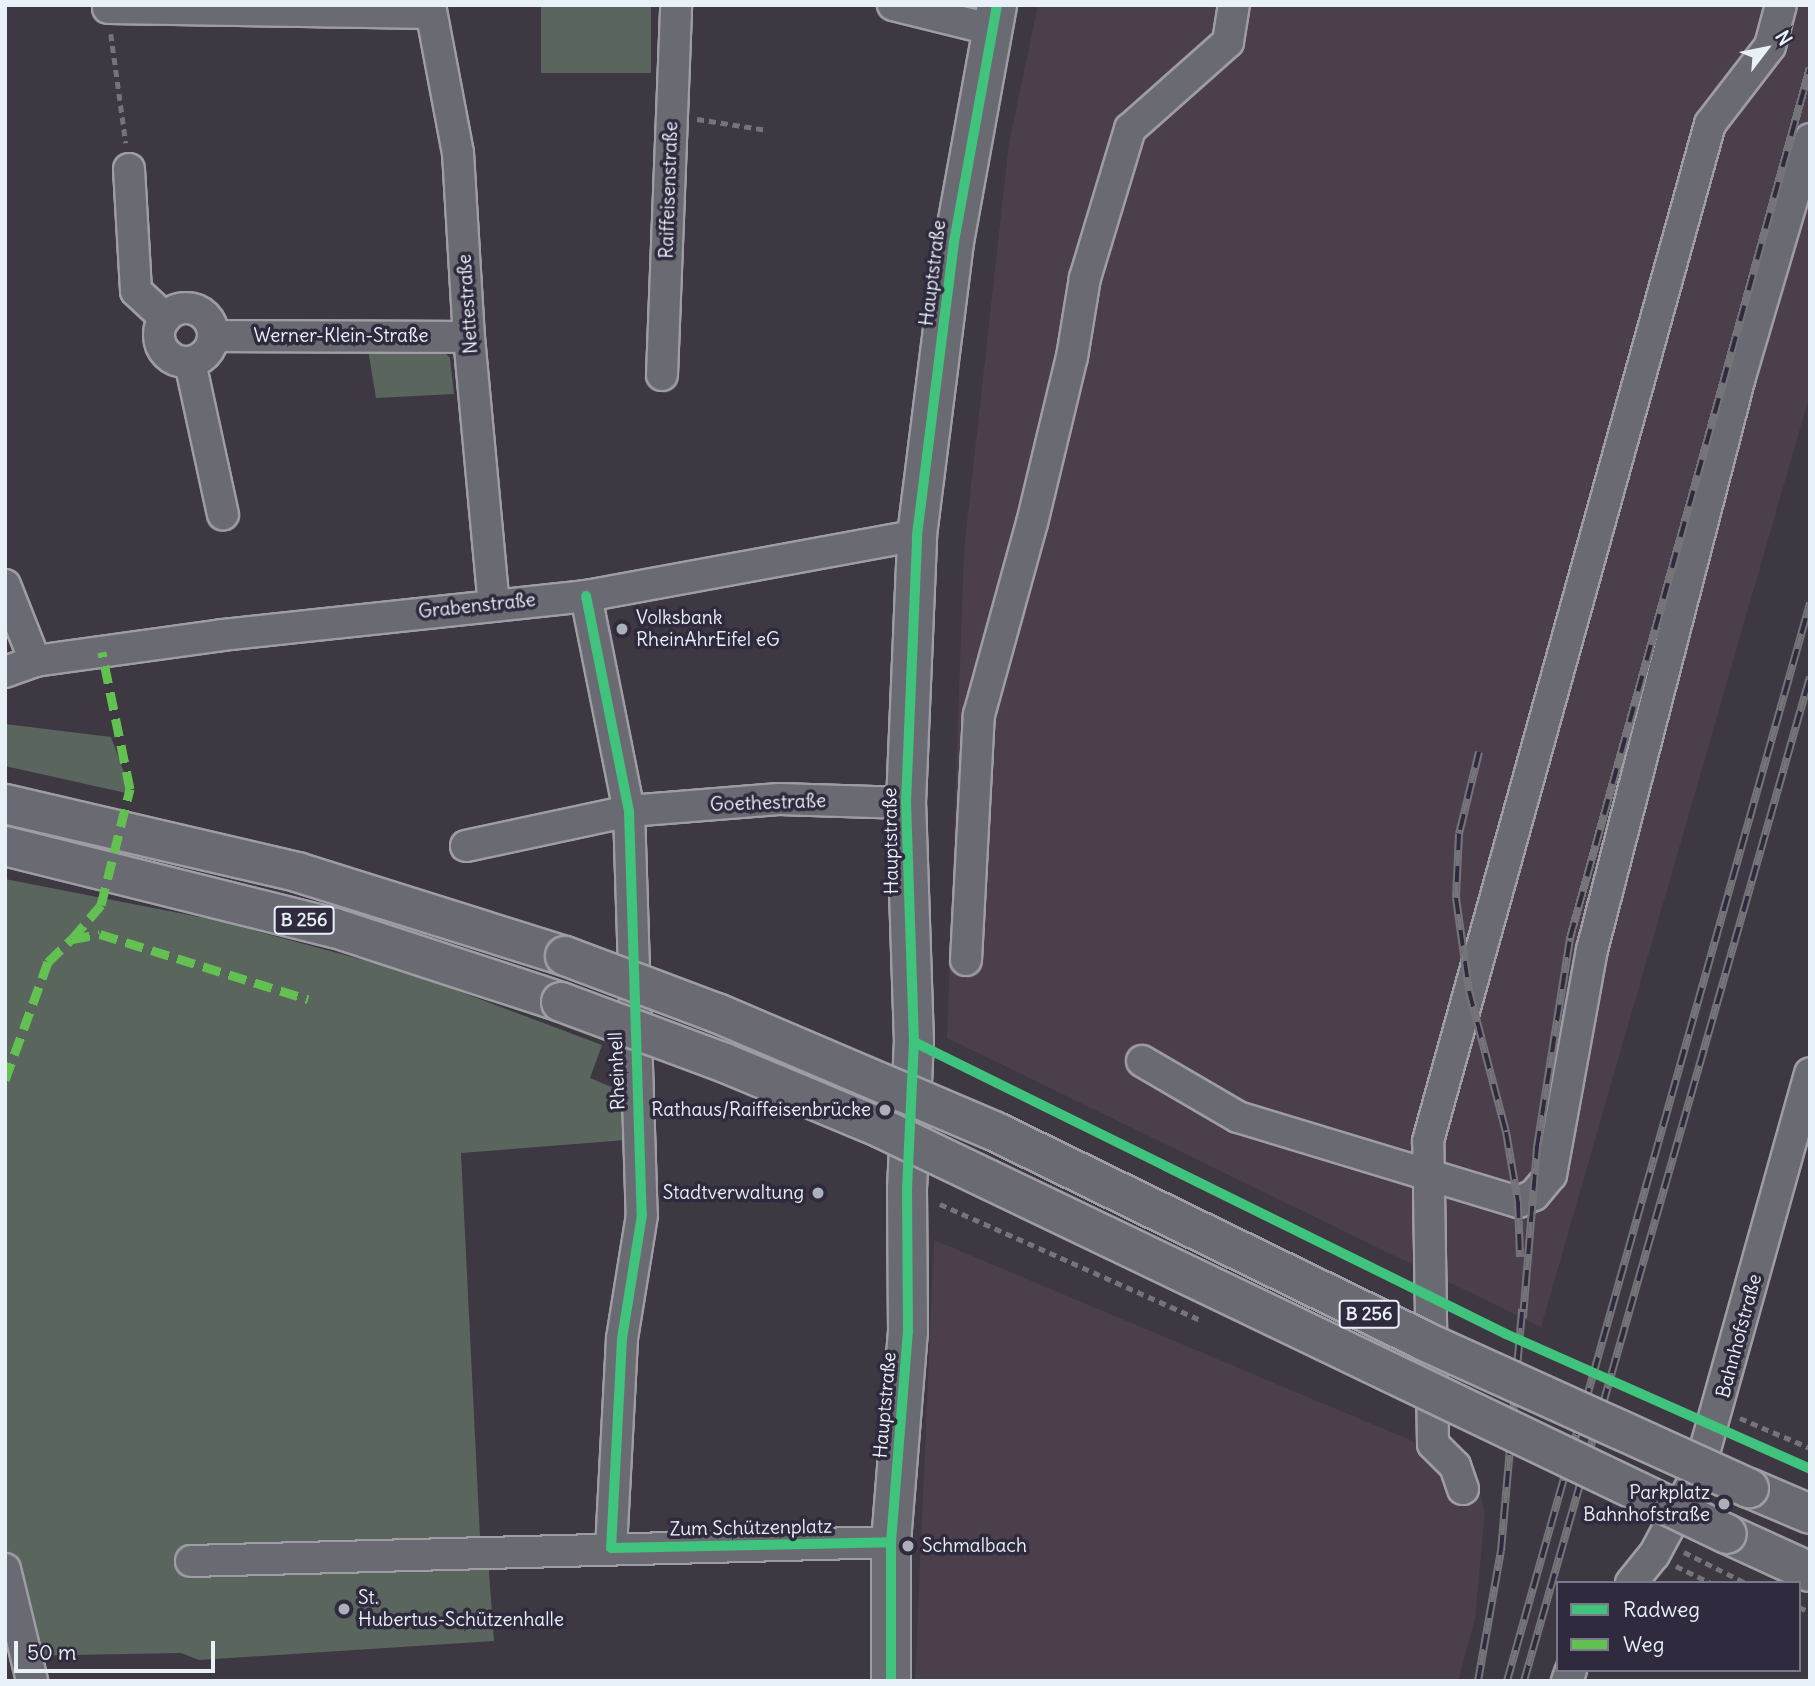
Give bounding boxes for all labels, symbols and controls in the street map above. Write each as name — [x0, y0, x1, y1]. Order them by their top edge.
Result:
north arrow — [1731, 14, 1801, 84]
text: N — [1770, 26, 1797, 50]
street label: Raiffeisenstraße — [655, 121, 683, 259]
street label: Hauptstraße — [915, 219, 951, 327]
street label: Nettestraße — [453, 253, 483, 355]
street label: Werner-Klein-Straße — [253, 325, 429, 347]
street label: Grabenstraße — [417, 589, 537, 623]
place label: Volksbank RheinAhrEifel eG — [636, 607, 780, 651]
marker: Volksbank RheinAhrEifel eG — [614, 621, 630, 637]
street label: Hauptstraße — [879, 788, 903, 894]
street label: Goethestraße — [710, 790, 826, 816]
road number: B 256 — [272, 905, 336, 934]
street label: Rheinhell — [604, 1031, 630, 1111]
place label: Rathaus/Raiffeisenbrücke — [651, 1099, 871, 1121]
marker: Rathaus/Raiffeisenbrücke — [877, 1102, 893, 1118]
place label: Stadtverwaltung — [663, 1182, 804, 1204]
marker: Stadtverwaltung — [810, 1185, 826, 1201]
street label: Bahnhofstraße — [1712, 1272, 1766, 1400]
road number: B 256 — [1338, 1300, 1400, 1329]
street label: Hauptstraße — [869, 1351, 901, 1459]
place label: Parkplatz Bahnhofstraße — [1583, 1482, 1710, 1526]
marker: Parkplatz Bahnhofstraße — [1716, 1496, 1732, 1512]
street label: Zum Schützenplatz — [669, 1515, 833, 1541]
place label: Schmalbach — [922, 1535, 1027, 1557]
marker: Schmalbach — [900, 1538, 916, 1554]
legend — [1556, 1581, 1801, 1672]
place label: St. Hubertus-Schützenhalle — [358, 1587, 564, 1631]
text: Radweg — [1623, 1596, 1700, 1623]
marker: St. Hubertus-Schützenhalle — [336, 1601, 352, 1617]
scale bar — [18, 1626, 219, 1670]
text: Weg — [1623, 1631, 1664, 1658]
text: 50 m — [27, 1639, 76, 1666]

